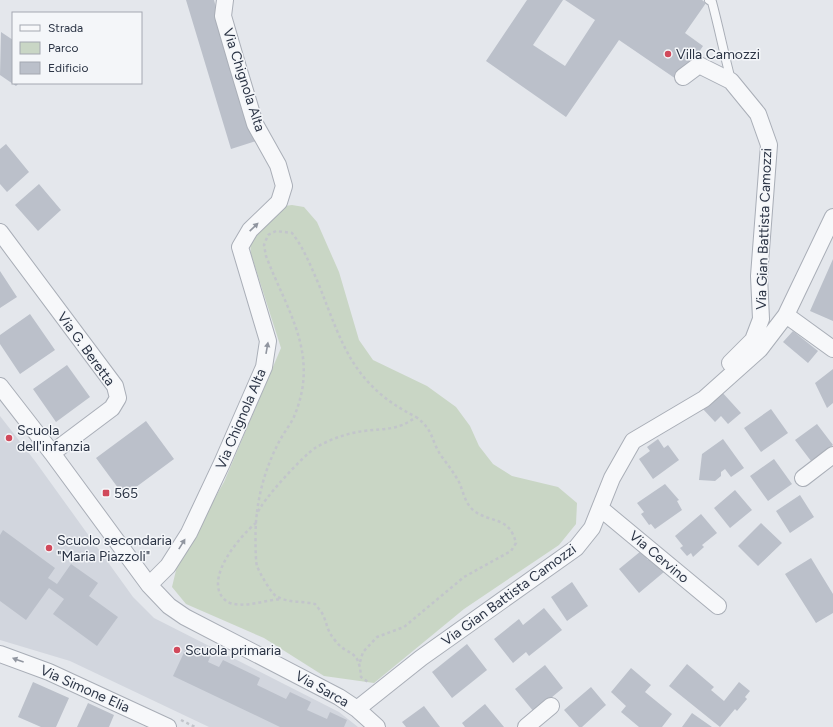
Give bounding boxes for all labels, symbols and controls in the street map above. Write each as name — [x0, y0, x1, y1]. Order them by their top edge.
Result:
legend — [12, 12, 142, 84]
text: Strada — [48, 21, 83, 35]
street label: Via Chignola Alta — [219, 26, 269, 134]
text: Parco — [48, 41, 78, 55]
place label: Villa Camozzi — [676, 46, 760, 63]
marker: Villa Camozzi — [663, 49, 673, 59]
text: Edificio — [48, 61, 88, 75]
street label: Via Gian Battista Camozzi — [753, 148, 775, 310]
one-way arrow — [249, 223, 259, 232]
street label: Via G. Beretta — [54, 309, 118, 389]
one-way arrow — [264, 342, 270, 354]
street label: Via Chignola Alta — [212, 366, 270, 472]
place label: Scuola dell'infanzia — [17, 422, 90, 455]
marker: Scuola dell'infanzia — [4, 433, 14, 443]
place label: 565 — [114, 485, 138, 502]
marker: 565 — [101, 488, 111, 498]
street label: Via Cervino — [626, 527, 692, 587]
place label: Scuolo secondaria "Maria Piazzoli" — [57, 532, 172, 565]
one-way arrow — [178, 539, 186, 549]
street label: Via Gian Battista Camozzi — [438, 541, 580, 649]
marker: Scuolo secondaria "Maria Piazzoli" — [44, 543, 54, 553]
place label: Scuola primaria — [185, 642, 281, 659]
marker: Scuola primaria — [172, 645, 182, 655]
one-way arrow — [11, 657, 23, 663]
street label: Via Simone Elia — [38, 662, 132, 716]
street label: Via Sarca — [292, 667, 352, 711]

